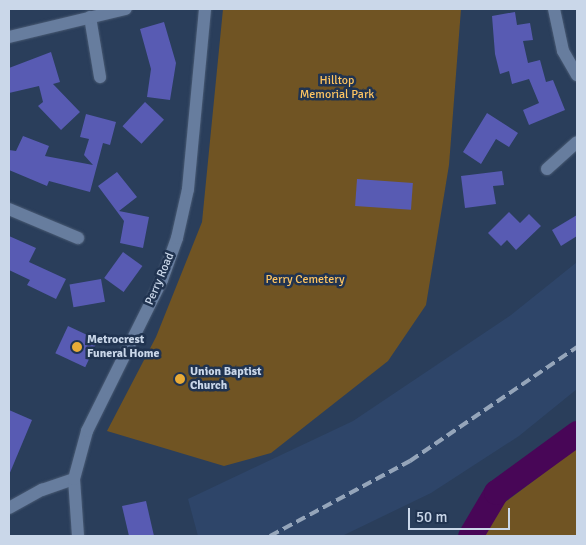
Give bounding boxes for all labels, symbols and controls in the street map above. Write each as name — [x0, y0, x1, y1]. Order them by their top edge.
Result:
park label: Hilltop Memorial Park — [300, 74, 374, 102]
street label: Perry Road — [143, 251, 177, 307]
park label: Perry Cemetery — [265, 273, 345, 287]
place label: Metrocrest Funeral Home — [87, 333, 160, 361]
marker: Metrocrest Funeral Home — [71, 341, 83, 353]
place label: Union Baptist Church — [190, 365, 262, 393]
marker: Union Baptist Church — [174, 373, 186, 385]
scale bar — [411, 498, 514, 530]
text: 50 m — [416, 508, 447, 526]

